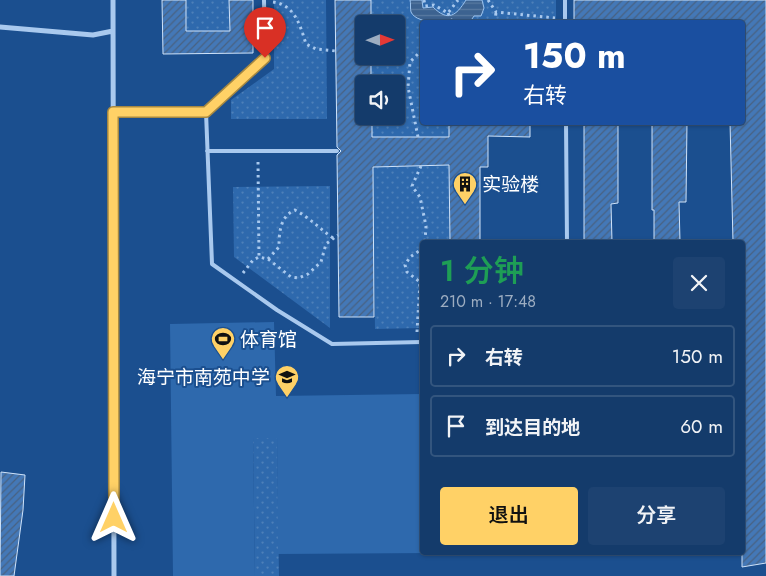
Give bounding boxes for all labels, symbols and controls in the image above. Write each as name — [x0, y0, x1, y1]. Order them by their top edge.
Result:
pin — [244, 7, 286, 58]
icon: arrive — [251, 14, 279, 42]
north arrow — [355, 15, 405, 65]
map controls — [355, 15, 405, 125]
text: 150 m — [523, 31, 626, 81]
icon: right — [440, 40, 505, 105]
button: sound — [355, 75, 405, 125]
text: 右转 — [523, 79, 567, 111]
building icon: 实验楼 — [452, 171, 478, 205]
place label: 实验楼 — [482, 171, 539, 198]
text: 1 分钟 — [440, 249, 524, 292]
button: close — [673, 257, 725, 309]
text: 210 m · 17:48 — [440, 290, 536, 313]
sports icon: 体育馆 — [210, 326, 236, 360]
place label: 体育馆 — [240, 326, 297, 353]
icon: right — [442, 342, 470, 370]
text: 150 m — [672, 343, 723, 370]
text: 右转 — [485, 344, 523, 371]
place label: 海宁市南苑中学 — [137, 364, 270, 391]
school or university icon: 海宁市南苑中学 — [274, 364, 300, 398]
icon: arrive — [442, 412, 470, 440]
text: 60 m — [680, 413, 723, 440]
text: 到达目的地 — [485, 414, 580, 441]
button: 退出 — [440, 487, 578, 545]
button: 分享 — [588, 487, 725, 545]
position arrow — [87, 491, 139, 543]

